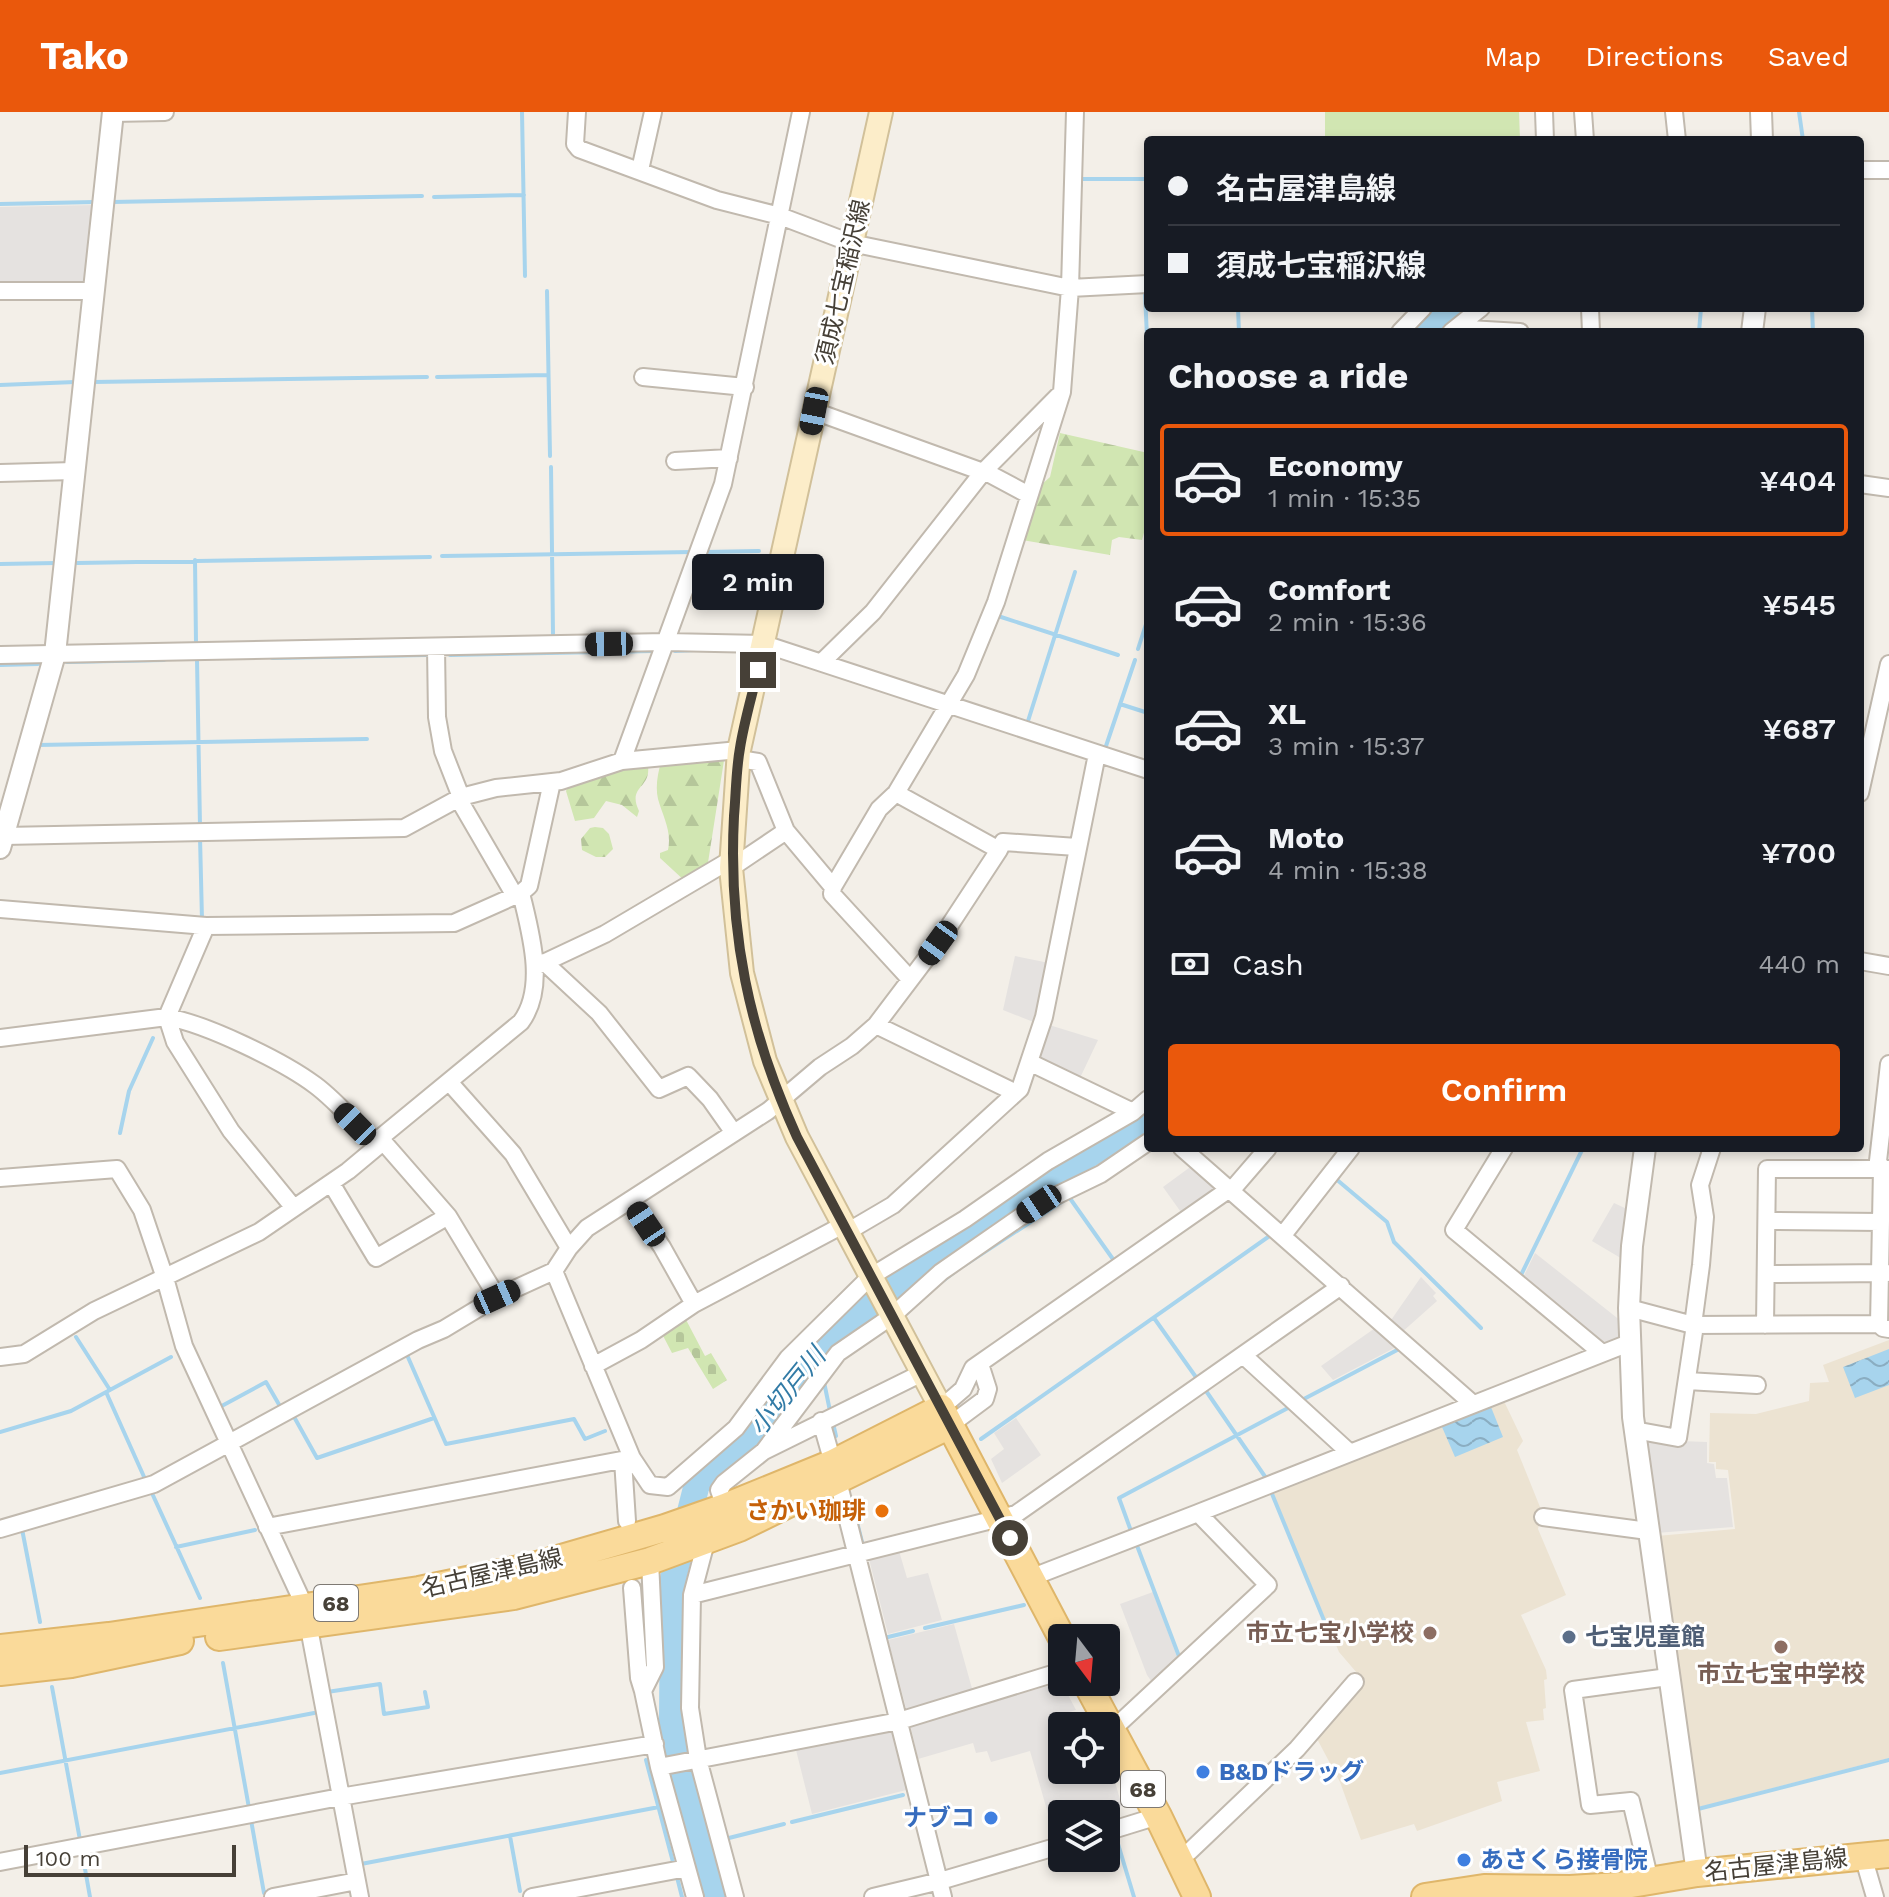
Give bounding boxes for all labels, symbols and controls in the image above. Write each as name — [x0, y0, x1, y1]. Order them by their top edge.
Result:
text: Tako — [40, 34, 129, 78]
text: Map — [1484, 40, 1541, 73]
text: Directions — [1585, 40, 1724, 73]
text: Saved — [1768, 40, 1849, 73]
text: 名古屋津島線 — [1216, 171, 1396, 206]
street label: 須成七宝稲沢線 — [810, 197, 876, 367]
text: 須成七宝稲沢線 — [1216, 248, 1426, 283]
text: Choose a ride — [1168, 355, 1408, 397]
car — [798, 385, 830, 437]
icon: car — [1172, 444, 1244, 516]
text: Economy — [1268, 448, 1403, 483]
text: ¥404 — [1759, 463, 1836, 498]
text: 1 min · 15:35 — [1268, 483, 1421, 513]
callout: 2 min — [692, 554, 824, 610]
text: 2 min — [722, 567, 794, 597]
icon: car — [1172, 568, 1244, 640]
text: Comfort — [1268, 572, 1390, 607]
text: ¥545 — [1763, 587, 1836, 622]
text: 2 min · 15:36 — [1268, 607, 1427, 637]
car — [585, 632, 633, 656]
route end — [740, 652, 776, 688]
icon: car — [1172, 692, 1244, 764]
text: XL — [1268, 696, 1306, 731]
text: ¥687 — [1763, 711, 1836, 746]
text: 3 min · 15:37 — [1268, 731, 1425, 761]
icon: car — [1172, 816, 1244, 888]
text: Moto — [1268, 820, 1344, 855]
text: ¥700 — [1761, 835, 1836, 870]
text: 4 min · 15:38 — [1268, 855, 1428, 885]
car — [914, 917, 962, 969]
icon: cash — [1168, 942, 1212, 986]
text: Cash — [1232, 947, 1304, 982]
text: 440 m — [1758, 949, 1840, 979]
button: Confirm — [1168, 1044, 1840, 1136]
car — [330, 1099, 380, 1149]
car — [1012, 1181, 1066, 1227]
car — [623, 1197, 669, 1251]
car — [470, 1276, 524, 1318]
water label: 小切戸川 — [743, 1339, 833, 1441]
place label: さかい珈琲 — [746, 1497, 866, 1525]
marker: さかい珈琲 — [873, 1502, 891, 1520]
route start — [992, 1520, 1028, 1556]
street label: 名古屋津島線 — [419, 1543, 565, 1603]
road number: 68 — [314, 1585, 358, 1621]
place label: 市立七宝小学校 — [1246, 1619, 1414, 1647]
place label: 七宝児童館 — [1585, 1623, 1705, 1651]
north arrow — [1048, 1624, 1120, 1696]
map controls — [1048, 1624, 1120, 1872]
marker: 市立七宝小学校 — [1421, 1624, 1439, 1642]
marker: 七宝児童館 — [1560, 1628, 1578, 1646]
marker: 市立七宝中学校 — [1772, 1638, 1790, 1656]
place label: 市立七宝中学校 — [1697, 1660, 1865, 1688]
button: locate — [1048, 1712, 1120, 1784]
place label: B&Dドラッグ — [1219, 1758, 1364, 1786]
marker: B&Dドラッグ — [1194, 1763, 1212, 1781]
road number: 68 — [1121, 1771, 1165, 1807]
button: layers — [1048, 1800, 1120, 1872]
place label: ナブコ — [903, 1804, 975, 1832]
marker: ナブコ — [982, 1809, 1000, 1827]
scale bar — [24, 1841, 236, 1877]
street label: 名古屋津島線 — [1703, 1844, 1849, 1886]
text: 100 m — [36, 1846, 100, 1871]
place label: あさくら接骨院 — [1480, 1846, 1648, 1874]
marker: あさくら接骨院 — [1455, 1851, 1473, 1869]

